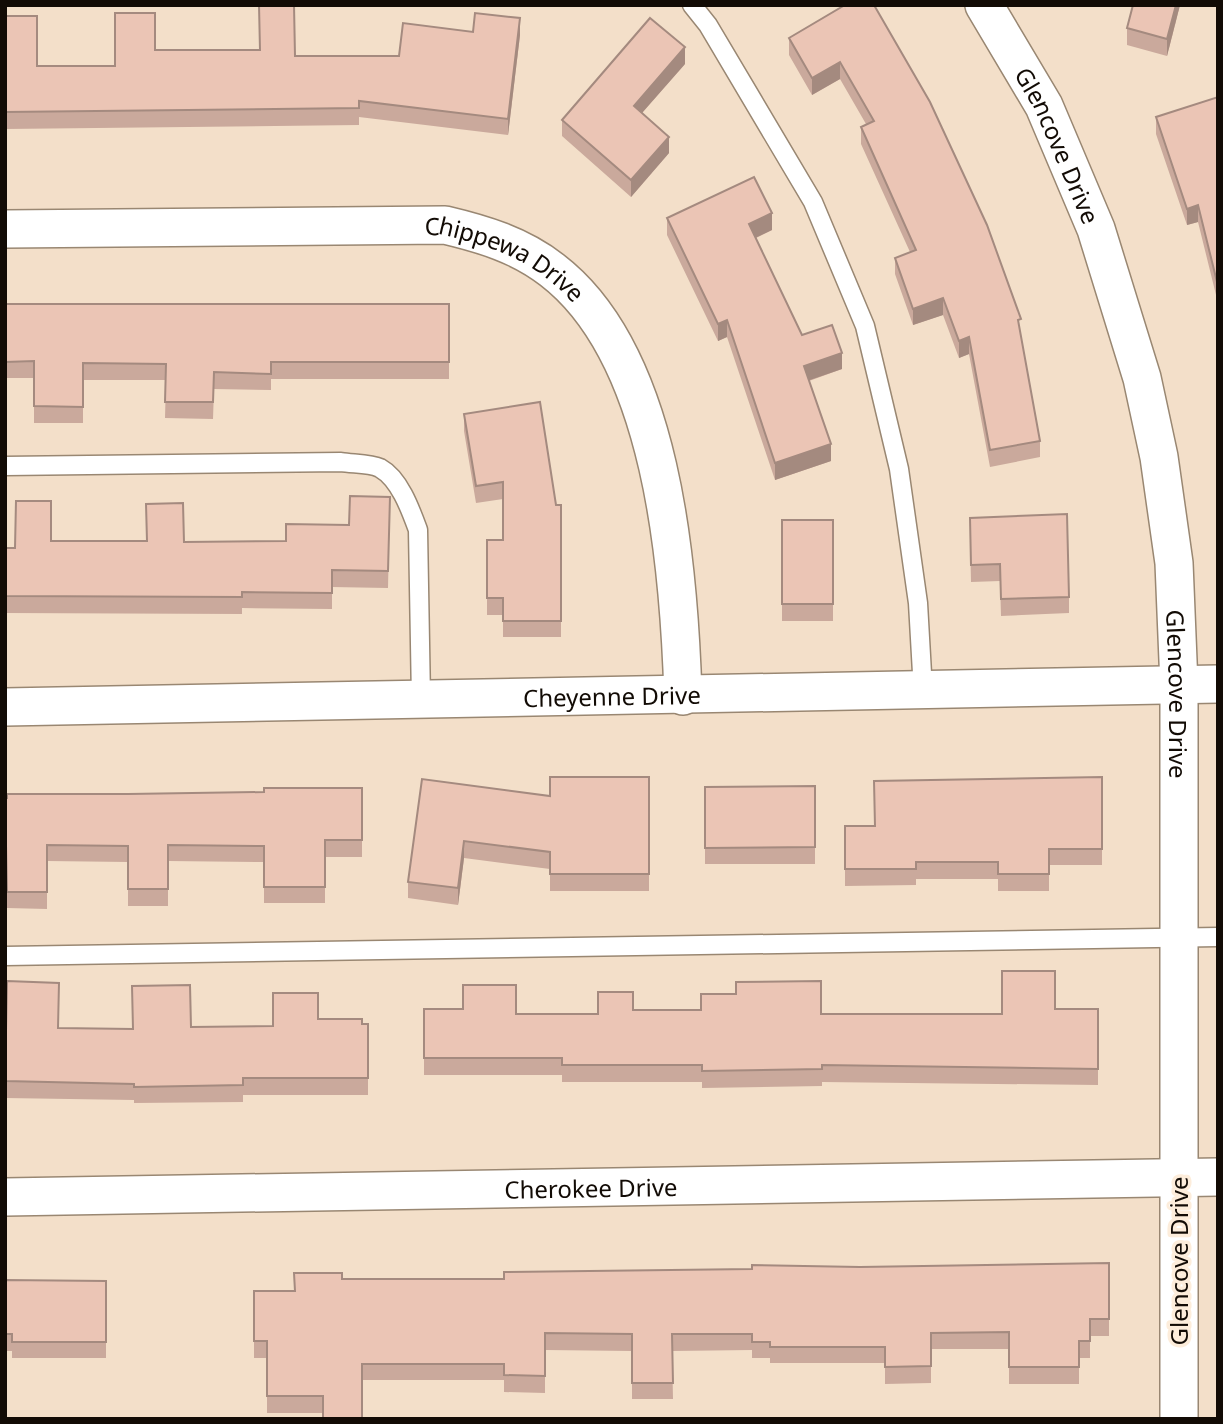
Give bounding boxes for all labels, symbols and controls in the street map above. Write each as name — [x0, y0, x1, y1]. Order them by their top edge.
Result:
street label: Glencove Drive — [1008, 61, 1108, 229]
street label: Chippewa Drive — [424, 208, 593, 308]
street label: Glencove Drive — [1159, 609, 1196, 779]
street label: Cheyenne Drive — [523, 677, 701, 714]
street label: Cherokee Drive — [504, 1169, 678, 1205]
street label: Glencove Drive — [1162, 1177, 1195, 1345]

